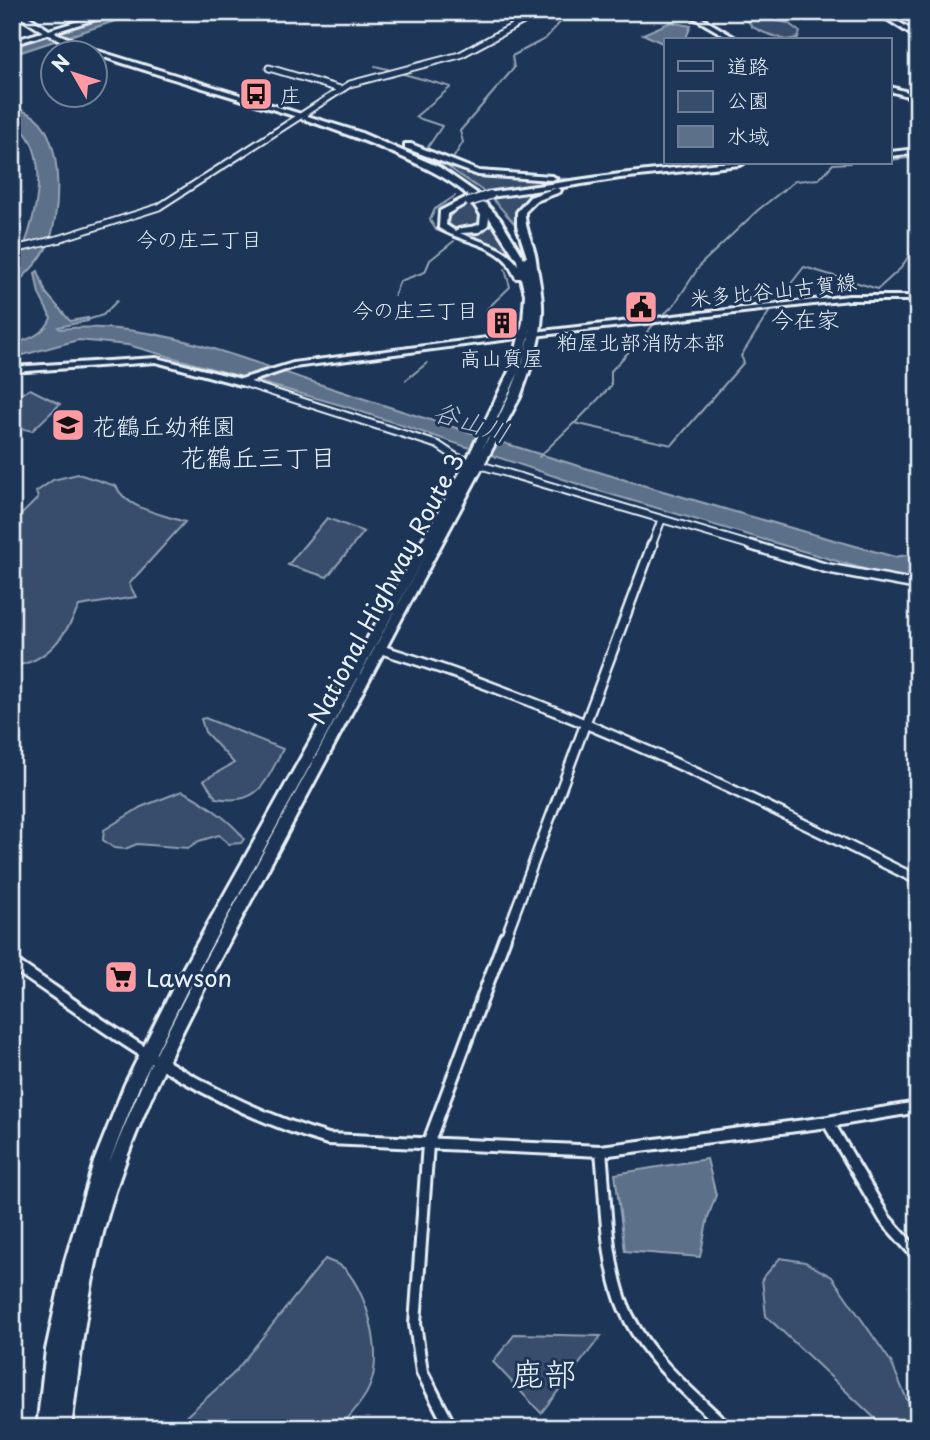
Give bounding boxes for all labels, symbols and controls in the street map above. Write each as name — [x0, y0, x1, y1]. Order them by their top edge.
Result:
north arrow — [38, 38, 108, 108]
legend — [664, 38, 892, 164]
text: N — [44, 48, 76, 77]
text: 道路 — [727, 49, 769, 81]
bus stop icon: 庄 — [237, 75, 275, 113]
place label: 庄 — [280, 78, 301, 110]
text: 公園 — [727, 83, 769, 115]
text: 水域 — [727, 119, 769, 151]
district label: 今の庄二丁目 — [136, 222, 262, 254]
street label: 米多比谷山古賀線 — [688, 264, 858, 314]
public building icon: 粕屋北部消防本部 — [622, 288, 660, 326]
district label: 今の庄三丁目 — [352, 293, 478, 325]
district label: 今在家 — [771, 301, 840, 336]
building icon: 高山質屋 — [483, 304, 521, 342]
place label: 粕屋北部消防本部 — [557, 325, 725, 357]
place label: 高山質屋 — [460, 341, 544, 373]
water label: 谷山川 — [429, 390, 515, 452]
school or university icon: 花鶴丘幼稚園 — [49, 406, 87, 444]
place label: 花鶴丘幼稚園 — [92, 407, 236, 443]
district label: 花鶴丘三丁目 — [180, 437, 336, 476]
street label: National Highway Route 3 — [298, 446, 472, 730]
supermarket icon: Lawson — [102, 958, 140, 996]
place label: Lawson — [146, 959, 232, 995]
district label: 鹿部 — [511, 1347, 577, 1397]

